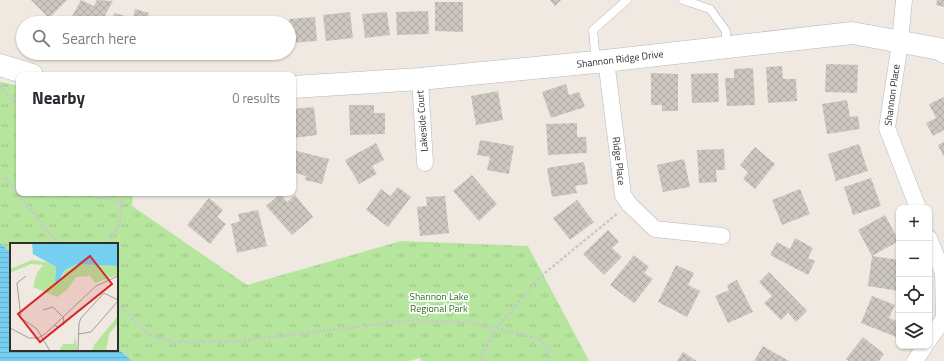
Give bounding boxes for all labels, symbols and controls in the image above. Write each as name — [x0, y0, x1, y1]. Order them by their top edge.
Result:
search box — [16, 16, 296, 60]
icon: search — [30, 27, 52, 49]
text: Search here — [62, 27, 136, 50]
street label: Shannon Ridge Drive — [576, 46, 664, 72]
street label: Shannon Place — [880, 63, 904, 127]
text: Nearby — [32, 85, 85, 111]
text: 0 results — [232, 88, 280, 108]
street label: Lakeside Court — [412, 89, 432, 152]
street label: Ridge Place — [609, 136, 629, 186]
map controls — [896, 205, 932, 349]
button: + — [896, 205, 932, 241]
button: − — [896, 241, 932, 277]
inset map — [10, 243, 118, 351]
button: locate — [896, 277, 932, 313]
park label: Shannon Lake Regional Park — [410, 289, 468, 316]
button: layers — [896, 313, 932, 349]

